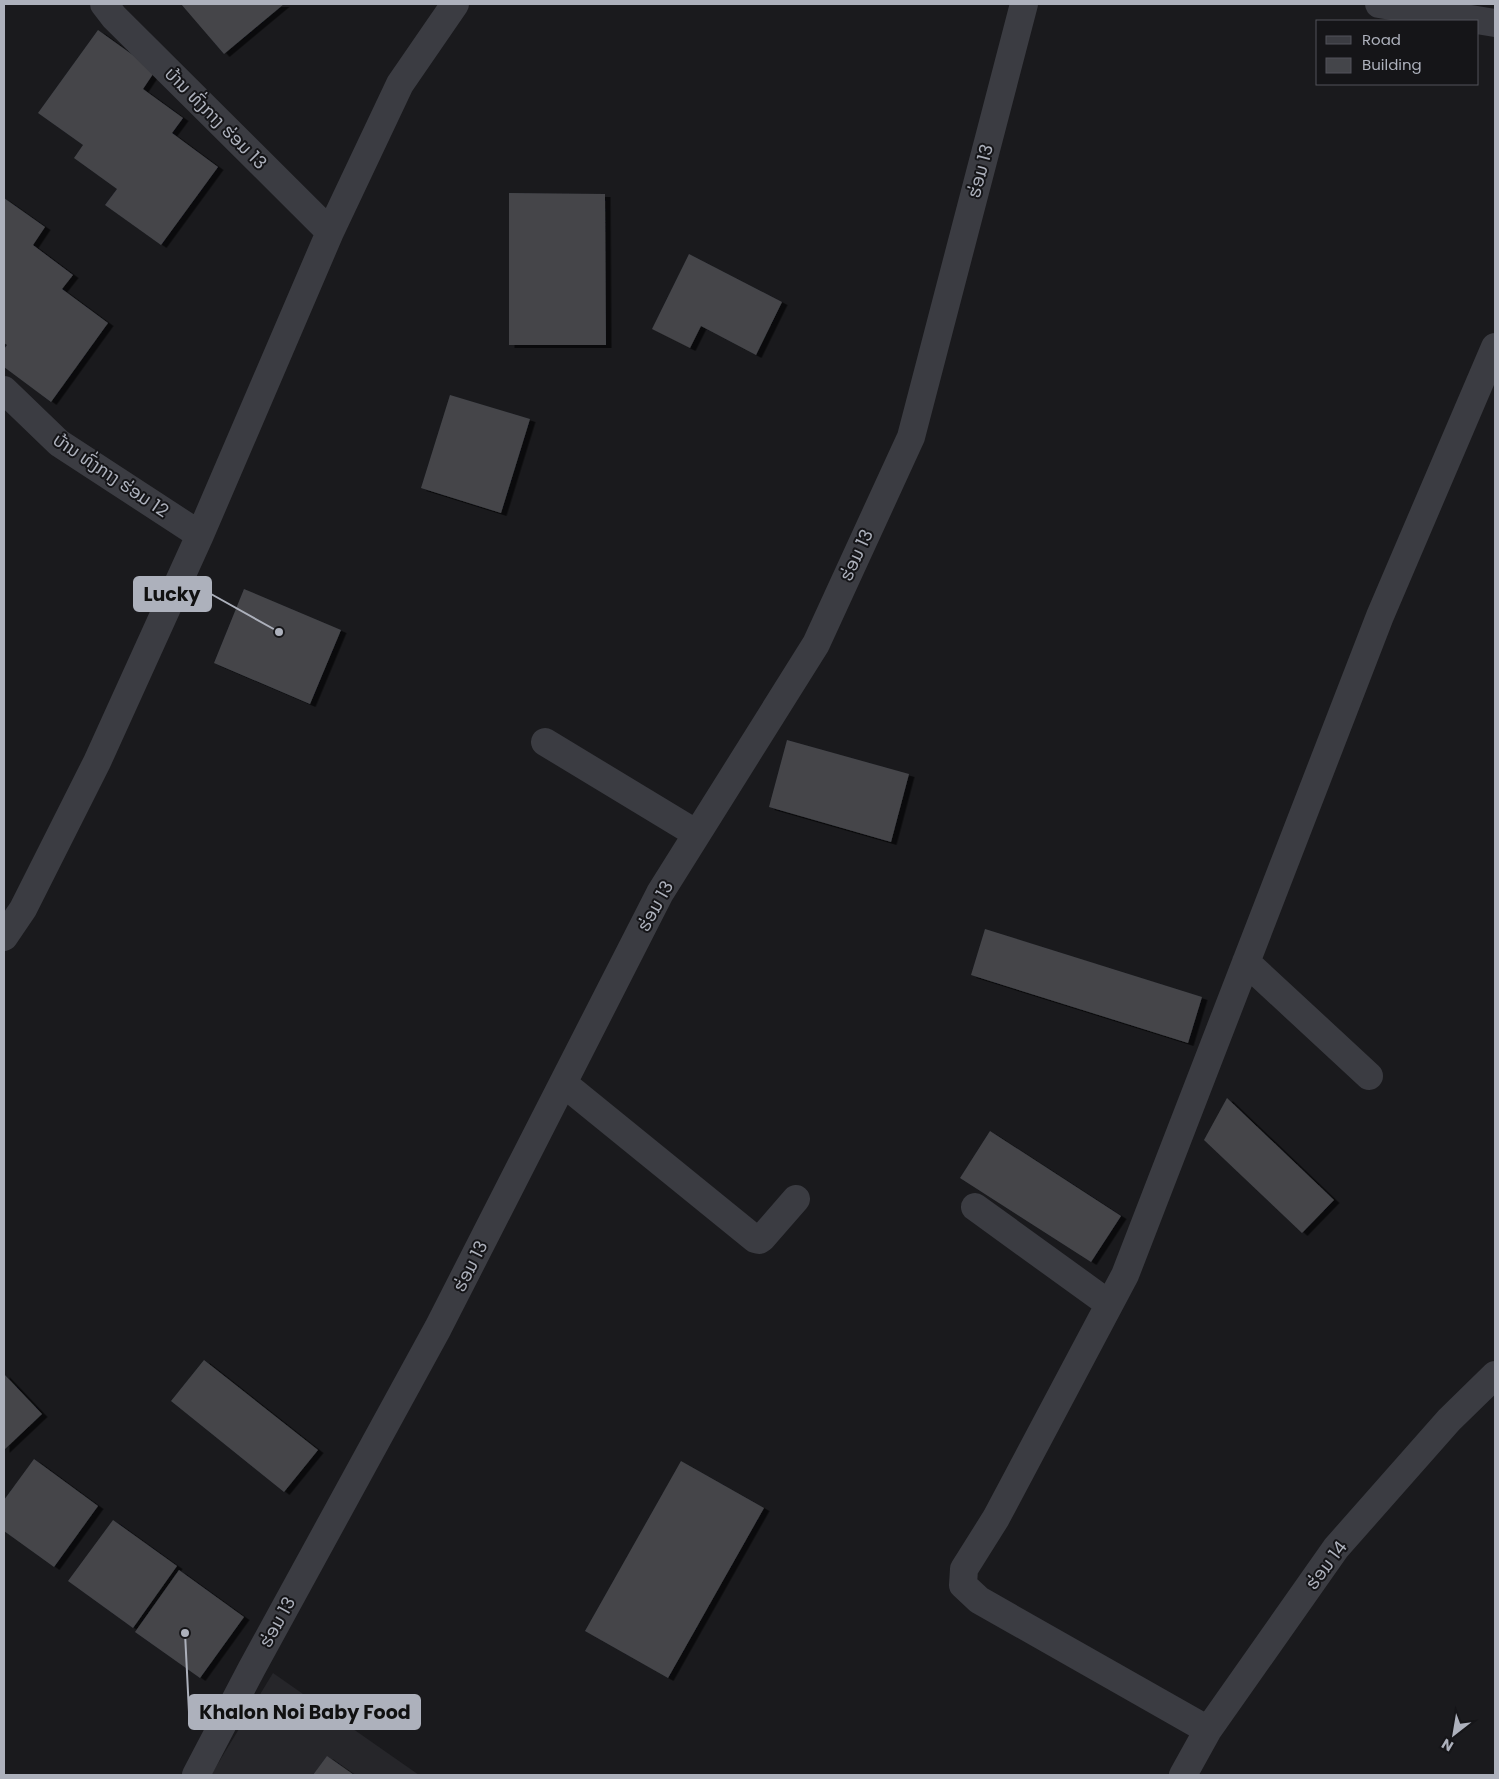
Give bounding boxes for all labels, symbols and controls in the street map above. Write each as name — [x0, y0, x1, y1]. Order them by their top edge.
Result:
legend — [1316, 20, 1479, 85]
text: Road — [1362, 29, 1401, 50]
text: Building — [1362, 54, 1422, 75]
street label: ບ້ານ ທົ່ງກາງ ຮ່ອມ 13 — [159, 61, 273, 175]
street label: ຮ່ອມ 13 — [961, 141, 999, 201]
street label: ບ້ານ ທົ່ງກາງ ຮ່ອມ 12 — [48, 427, 174, 523]
street label: ຮ່ອມ 13 — [833, 525, 879, 585]
callout: Lucky — [134, 577, 211, 611]
text: Lucky — [143, 581, 202, 608]
street label: ຮ່ອມ 13 — [631, 876, 679, 936]
street label: ຮ່ອມ 13 — [447, 1236, 493, 1296]
street label: ຮ່ອມ 14 — [1299, 1535, 1353, 1595]
street label: ຮ່ອມ 13 — [253, 1592, 301, 1652]
callout: Khalon Noi Baby Food — [189, 1695, 420, 1729]
text: Khalon Noi Baby Food — [199, 1699, 411, 1726]
north arrow — [1429, 1709, 1479, 1759]
text: N — [1438, 1734, 1457, 1756]

